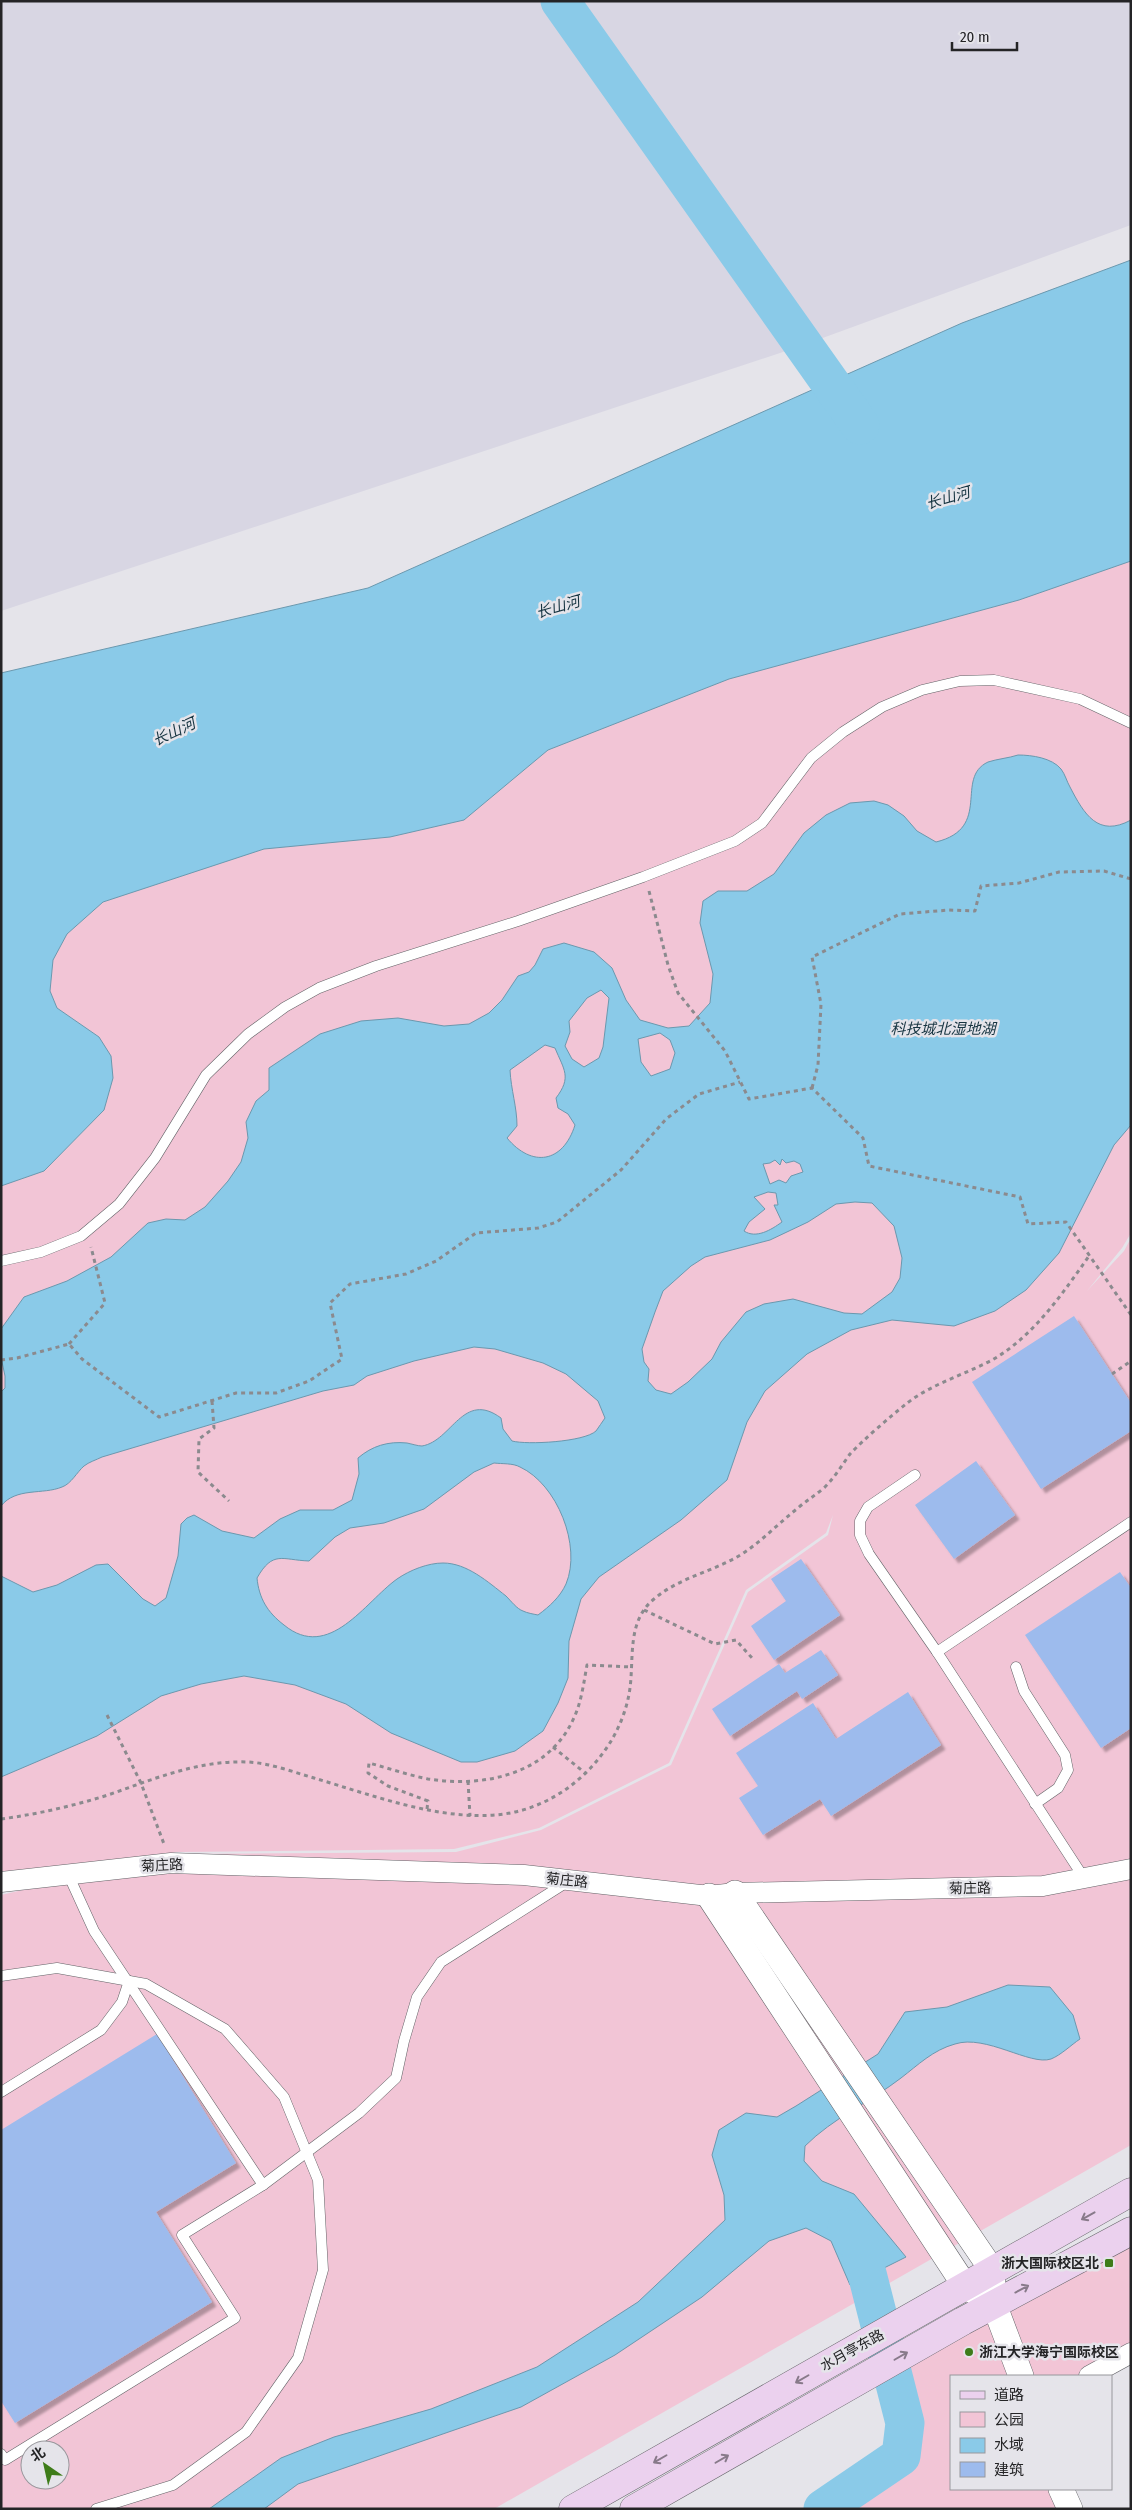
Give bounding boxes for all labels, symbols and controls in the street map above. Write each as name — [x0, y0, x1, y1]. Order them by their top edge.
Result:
scale bar — [952, 20, 1017, 52]
text: 20 m — [960, 28, 990, 46]
water label: 长山河 — [924, 482, 975, 513]
water label: 长山河 — [534, 591, 585, 622]
water label: 长山河 — [150, 713, 201, 750]
water label: 科技城北湿地湖 — [890, 1020, 997, 1038]
street label: 菊庄路 — [141, 1856, 183, 1875]
street label: 菊庄路 — [545, 1870, 589, 1891]
street label: 菊庄路 — [949, 1880, 991, 1897]
one-way arrow — [1081, 2211, 1096, 2221]
place label: 浙大国际校区北 — [1001, 2255, 1099, 2272]
marker: 浙大国际校区北 — [1103, 2257, 1115, 2269]
one-way arrow — [1014, 2284, 1029, 2293]
street label: 水月亭东路 — [818, 2326, 887, 2375]
place label: 浙江大学海宁国际校区 — [979, 2344, 1119, 2361]
marker: 浙江大学海宁国际校区 — [963, 2346, 975, 2358]
one-way arrow — [894, 2351, 908, 2361]
one-way arrow — [795, 2374, 809, 2384]
legend — [950, 2375, 1112, 2490]
text: 道路 — [994, 2386, 1024, 2404]
text: 公园 — [994, 2411, 1024, 2429]
text: 水域 — [994, 2436, 1024, 2454]
north arrow — [20, 2440, 70, 2490]
text: 北 — [27, 2444, 49, 2466]
one-way arrow — [714, 2453, 729, 2463]
one-way arrow — [653, 2454, 668, 2464]
text: 建筑 — [994, 2461, 1024, 2479]

